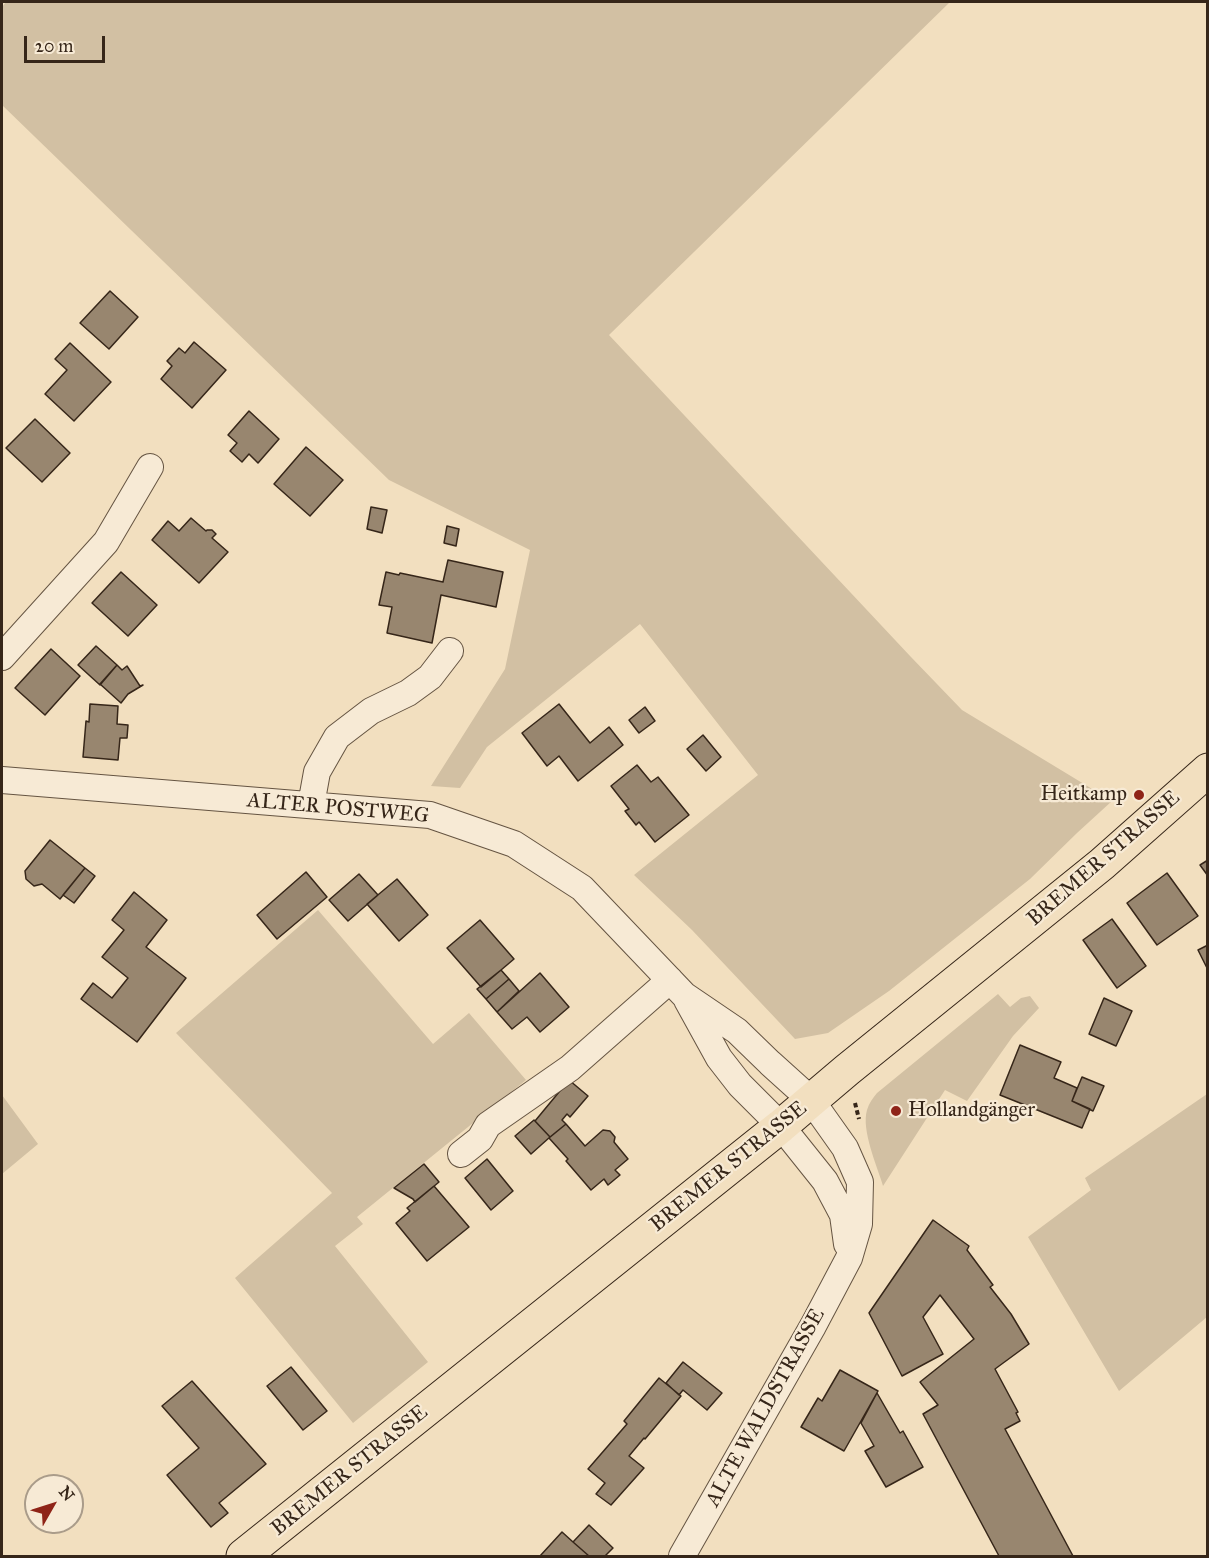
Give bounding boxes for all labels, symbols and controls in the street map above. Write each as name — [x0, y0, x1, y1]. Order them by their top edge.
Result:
scale bar — [27, 24, 108, 62]
text: 20 m — [35, 35, 73, 57]
place label: Heitkamp — [1040, 782, 1127, 808]
street label: BREMER STRASSE — [1022, 786, 1186, 932]
street label: ALTER POSTWEG — [246, 788, 430, 830]
marker: Heitkamp — [1132, 788, 1146, 802]
street label: BREMER STRASSE — [646, 1096, 812, 1238]
place label: Hollandgänger — [908, 1098, 1035, 1124]
marker: Hollandgänger — [889, 1104, 903, 1118]
street label: ALTE WALDSTRASSE — [701, 1304, 831, 1512]
street label: BREMER STRASSE — [267, 1400, 433, 1542]
north arrow — [24, 1474, 84, 1534]
text: N — [55, 1482, 78, 1505]

